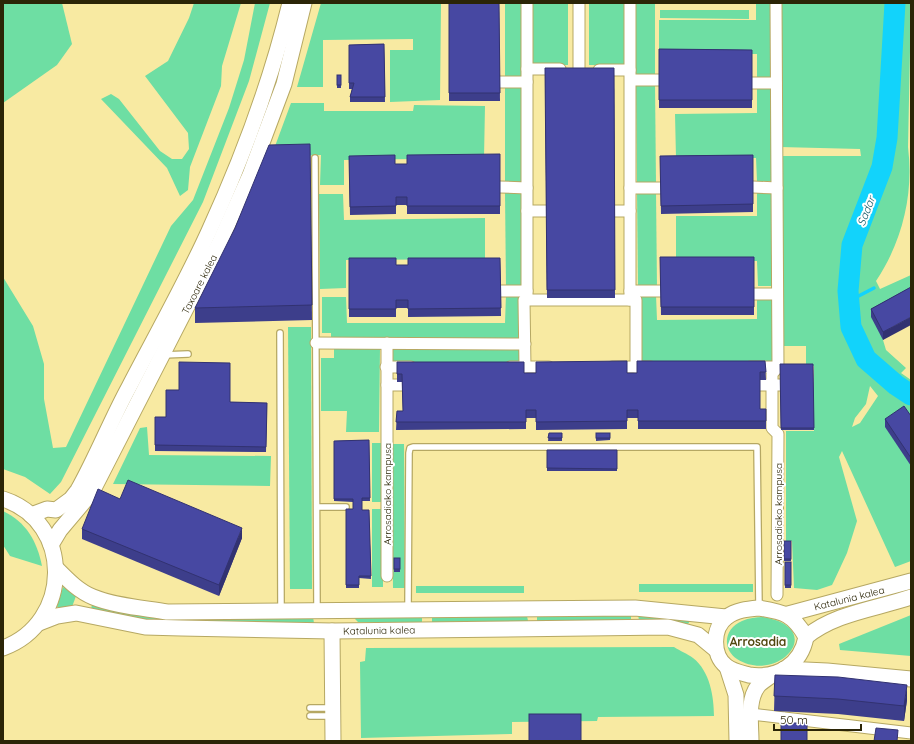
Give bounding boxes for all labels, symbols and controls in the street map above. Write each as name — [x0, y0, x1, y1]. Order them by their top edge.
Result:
water label: Sadar — [854, 193, 879, 228]
street label: Taxoare kalea — [179, 252, 220, 316]
street label: Arrosadiako kampusa — [381, 443, 394, 545]
street label: Arrosadiako kampusa — [772, 463, 785, 565]
street label: Katalunia kalea — [813, 583, 886, 614]
street label: Katalunia kalea — [343, 623, 415, 638]
district label: Arrosadia — [730, 634, 786, 649]
scale bar — [774, 706, 861, 732]
text: 50 m — [780, 712, 808, 727]

